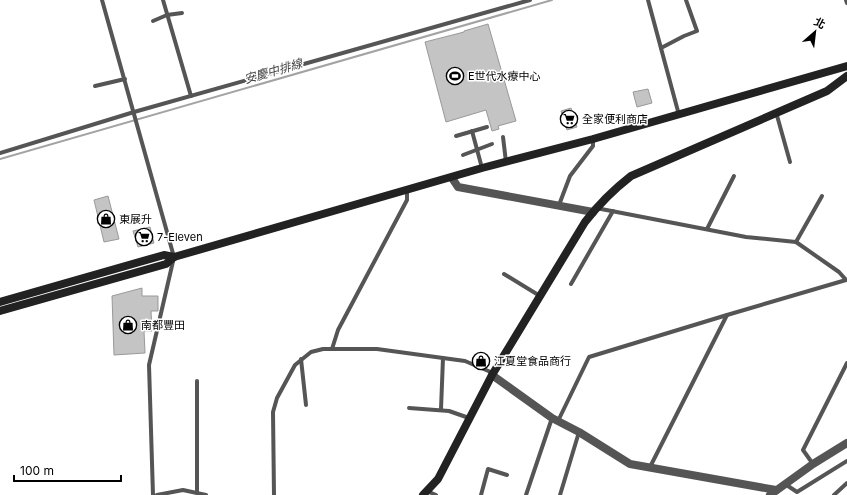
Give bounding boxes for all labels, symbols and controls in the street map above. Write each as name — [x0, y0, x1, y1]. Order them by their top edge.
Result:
north arrow — [795, 12, 835, 52]
text: 北 — [812, 14, 828, 32]
water label: 安慶中排線 — [242, 55, 306, 86]
sports icon: E世代水療中心 — [445, 66, 465, 86]
place label: E世代水療中心 — [468, 69, 541, 83]
supermarket icon: 全家便利商店 — [559, 109, 579, 129]
place label: 全家便利商店 — [582, 112, 648, 126]
shop icon: 東展升 — [96, 209, 116, 229]
place label: 東展升 — [119, 212, 152, 226]
supermarket icon: 7-Eleven — [134, 227, 154, 247]
place label: 7-Eleven — [157, 230, 203, 244]
shop icon: 南都豐田 — [118, 315, 138, 335]
place label: 南都豐田 — [141, 318, 185, 332]
shop icon: 江夏堂食品商行 — [471, 351, 491, 371]
place label: 江夏堂食品商行 — [494, 354, 571, 368]
scale bar — [14, 457, 121, 483]
text: 100 m — [20, 463, 54, 478]

